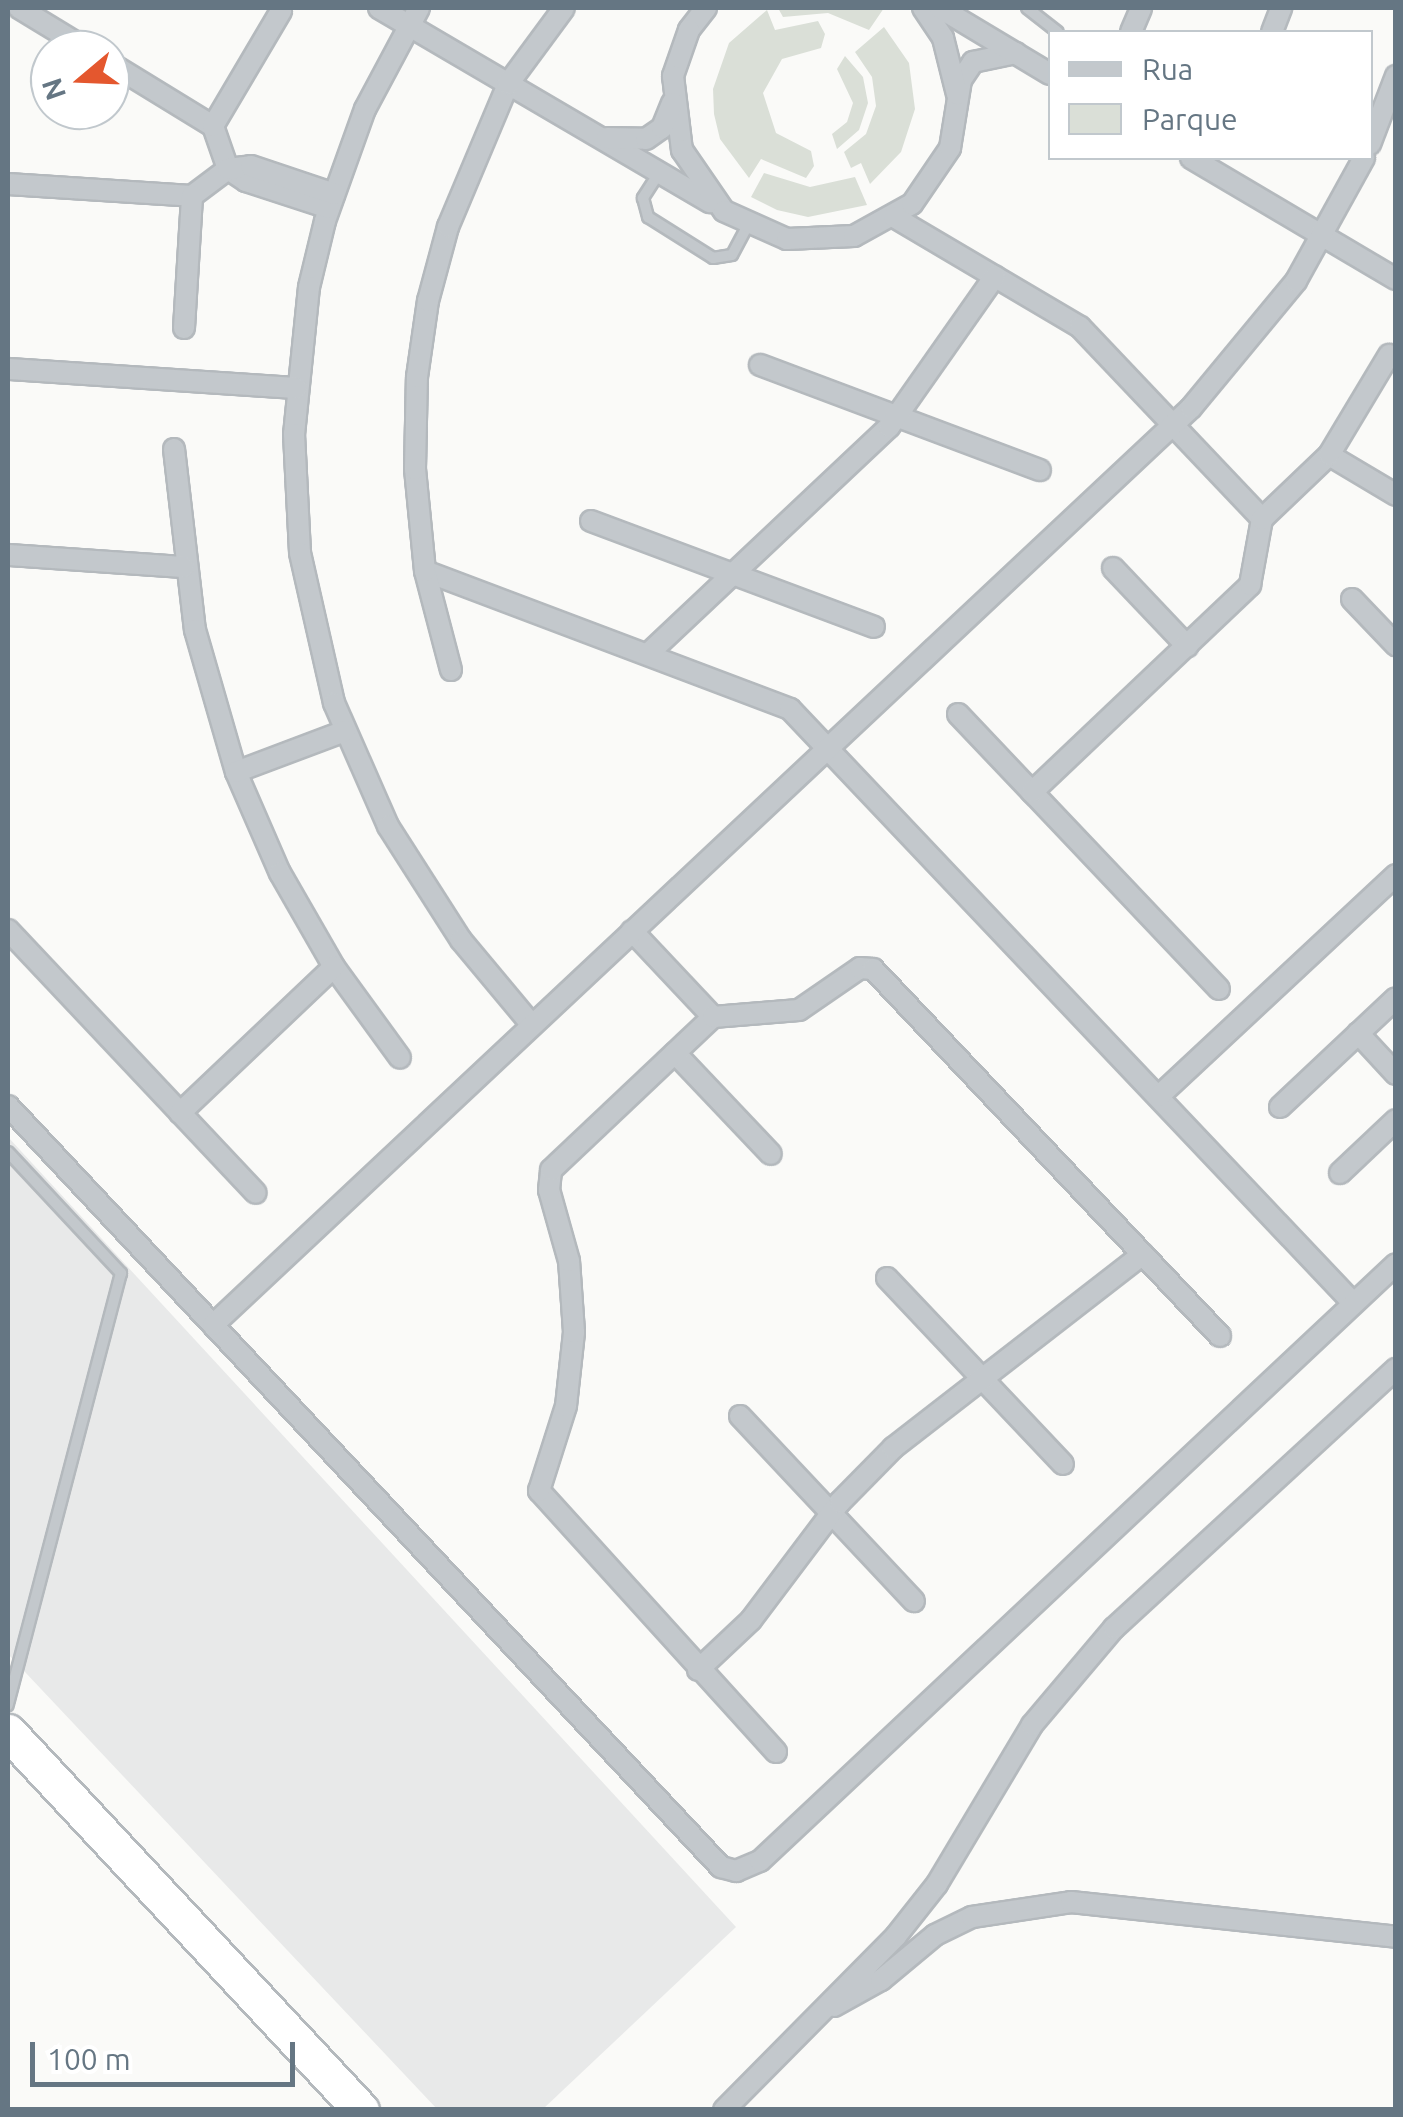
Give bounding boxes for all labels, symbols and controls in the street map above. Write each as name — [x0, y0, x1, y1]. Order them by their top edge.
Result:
north arrow — [30, 30, 130, 130]
legend — [1048, 30, 1373, 160]
text: Rua — [1142, 52, 1193, 86]
text: N — [35, 74, 71, 104]
text: Parque — [1142, 102, 1238, 136]
scale bar — [35, 2022, 300, 2084]
text: 100 m — [47, 2042, 131, 2076]

